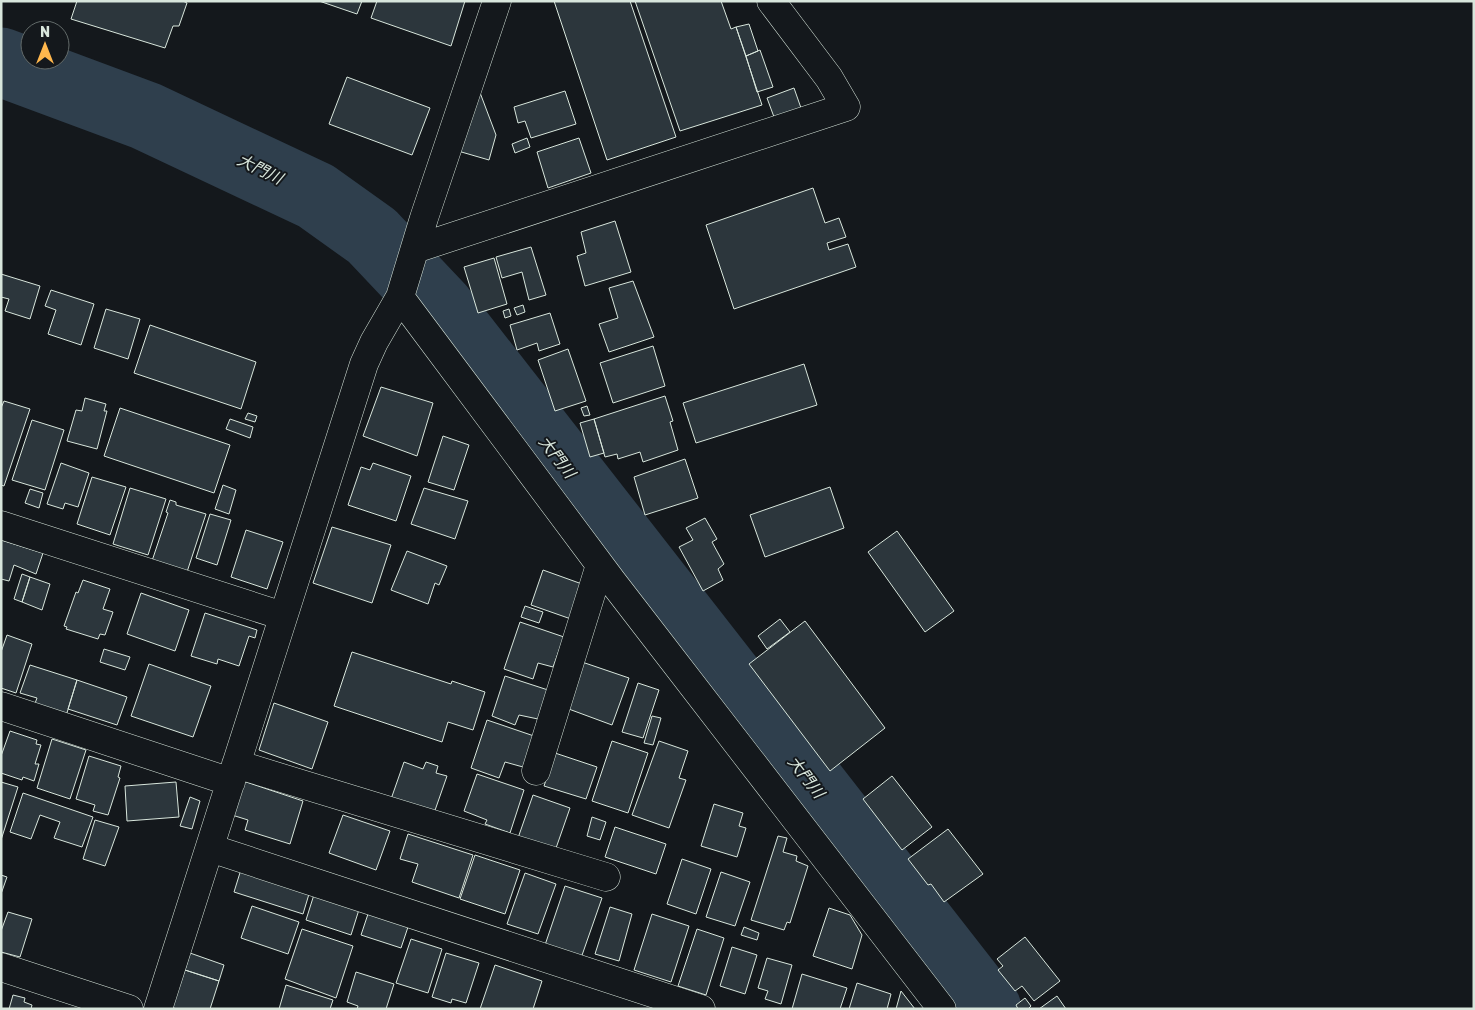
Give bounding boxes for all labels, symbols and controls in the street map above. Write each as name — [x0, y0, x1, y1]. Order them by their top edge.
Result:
north arrow — [20, 20, 70, 70]
text: N — [40, 24, 50, 41]
water label: 大門川 — [234, 150, 288, 189]
water label: 大門川 — [535, 432, 580, 483]
water label: 大門川 — [784, 752, 829, 803]

